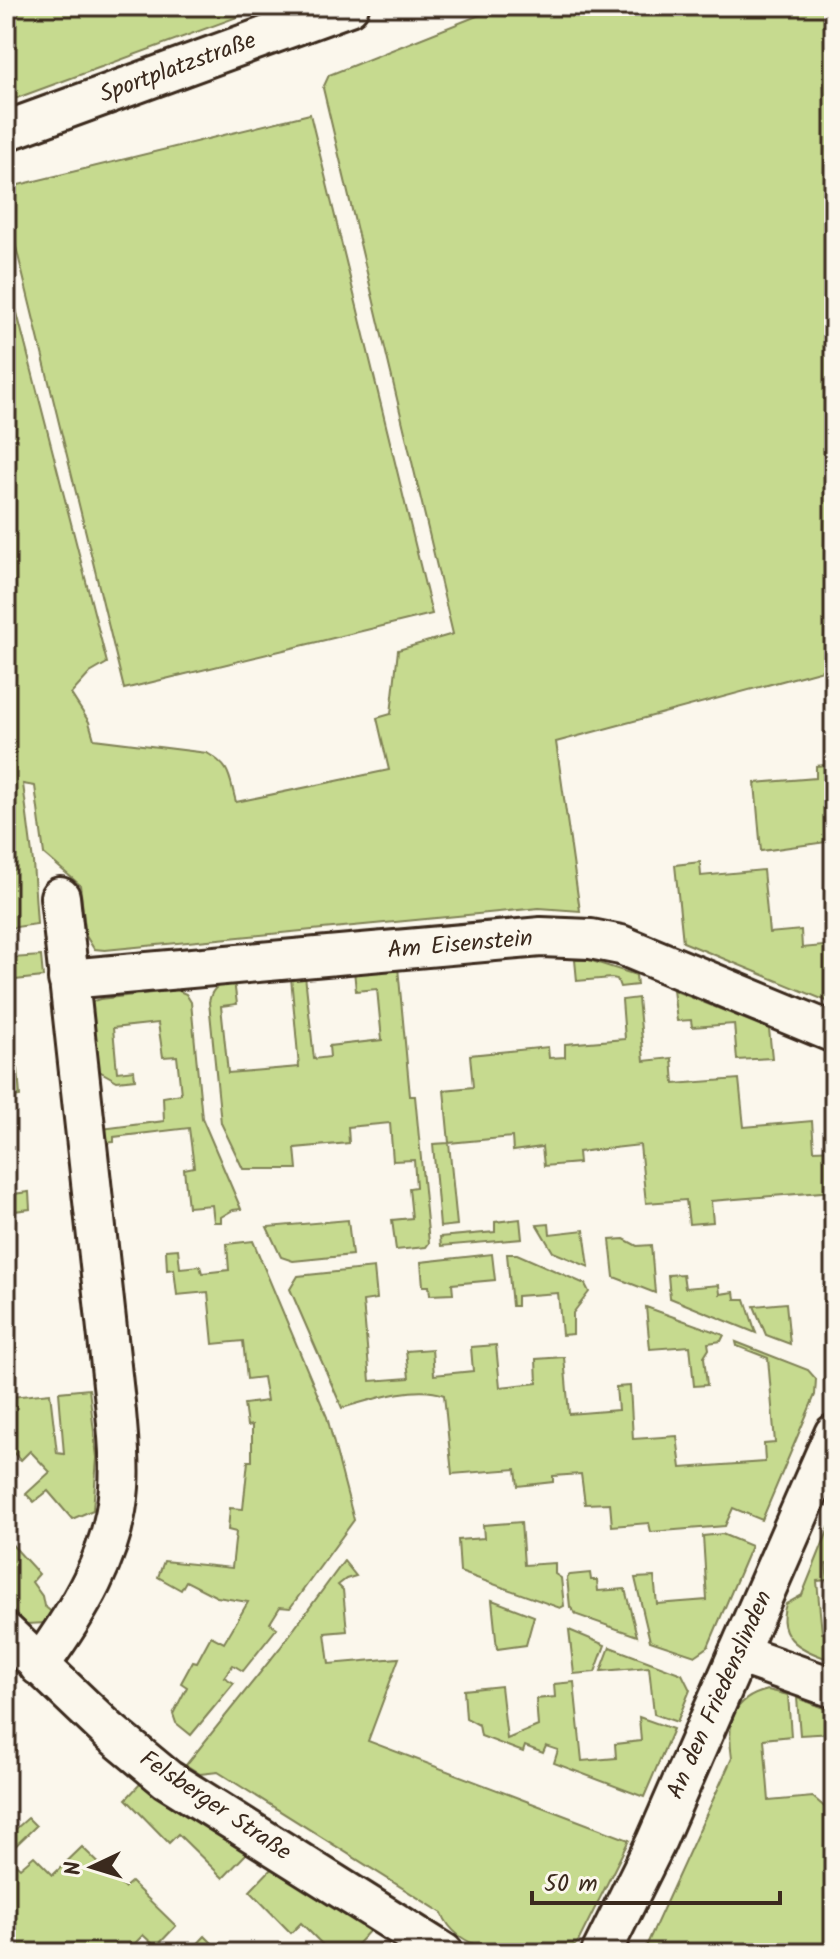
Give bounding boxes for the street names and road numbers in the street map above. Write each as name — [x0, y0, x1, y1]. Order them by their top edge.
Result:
street label: Sportplatzstraße — [94, 22, 262, 114]
street label: Am Eisenstein — [386, 919, 534, 971]
street label: An den Friedenslinden — [656, 1584, 784, 1806]
street label: Felsberger Straße — [131, 1740, 299, 1872]

